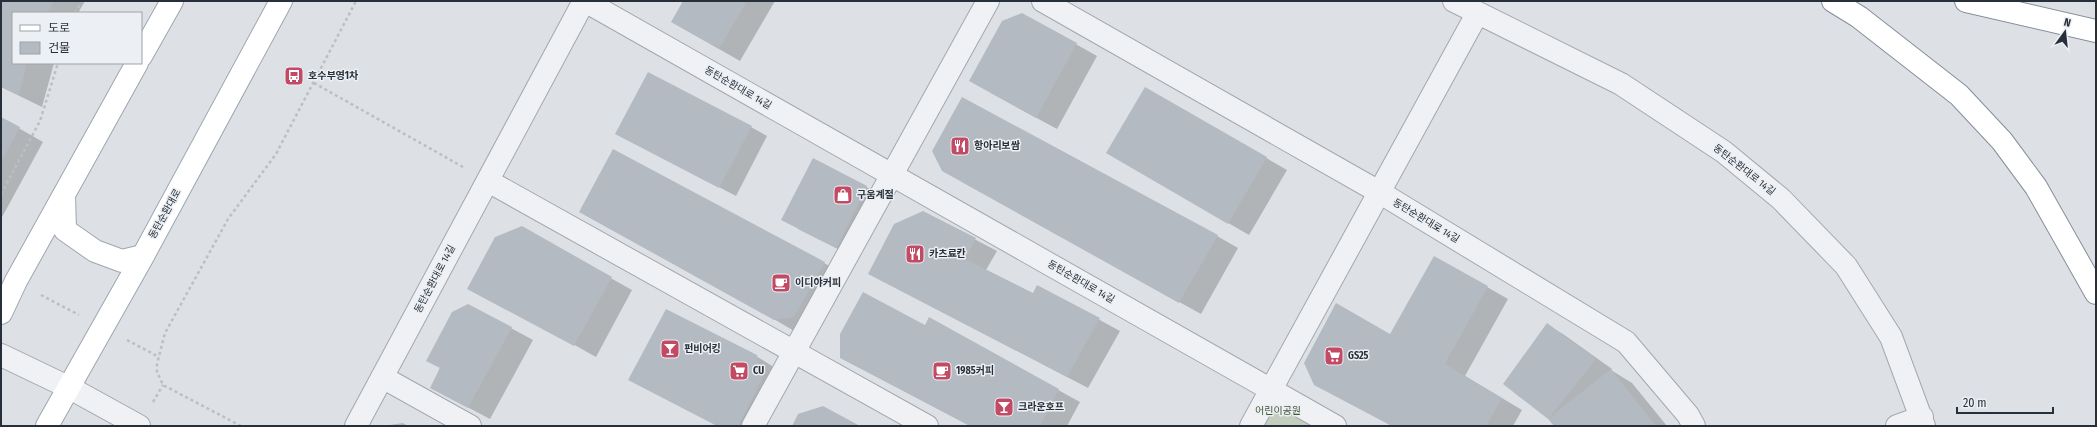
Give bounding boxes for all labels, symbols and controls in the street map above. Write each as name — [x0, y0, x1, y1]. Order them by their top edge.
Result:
legend — [12, 12, 142, 64]
north arrow — [2045, 12, 2085, 52]
text: N — [2063, 16, 2072, 30]
text: 도로 — [48, 21, 70, 35]
text: 건물 — [48, 41, 70, 55]
street label: 동탄순환대로 14길 — [702, 64, 774, 112]
bus stop icon: 호수부영1차 — [283, 65, 305, 87]
place label: 호수부영1차 — [308, 70, 359, 82]
restaurant icon: 항아리보쌈 — [949, 135, 971, 157]
place label: 항아리보쌈 — [974, 139, 1020, 152]
street label: 동탄순환대로 14길 — [1711, 142, 1777, 198]
shop icon: 구움계절 — [832, 184, 854, 206]
street label: 동탄순환대로 — [146, 187, 184, 241]
place label: 구움계절 — [857, 189, 894, 201]
street label: 동탄순환대로 14길 — [1391, 196, 1461, 246]
street label: 동탄순환대로 14길 — [412, 243, 458, 315]
restaurant icon: 카츠료칸 — [904, 243, 926, 265]
place label: 카츠료칸 — [929, 248, 966, 260]
street label: 동탄순환대로 14길 — [1045, 258, 1117, 306]
cafe icon: 이디야커피 — [770, 272, 792, 294]
place label: 이디야커피 — [795, 277, 841, 289]
bar icon: 펀비어킹 — [659, 338, 681, 360]
place label: 펀비어킹 — [684, 343, 721, 355]
supermarket icon: GS25 — [1323, 345, 1345, 367]
place label: GS25 — [1348, 350, 1369, 362]
supermarket icon: CU — [728, 360, 750, 382]
cafe icon: 1985커피 — [931, 360, 953, 382]
place label: CU — [753, 365, 764, 377]
place label: 1985커피 — [956, 365, 994, 377]
scale bar — [1957, 389, 2053, 415]
bar icon: 크라운호프 — [993, 396, 1015, 418]
text: 20 m — [1963, 396, 1987, 410]
place label: 크라운호프 — [1018, 401, 1064, 413]
park label: 어린이공원 — [1255, 405, 1301, 417]

